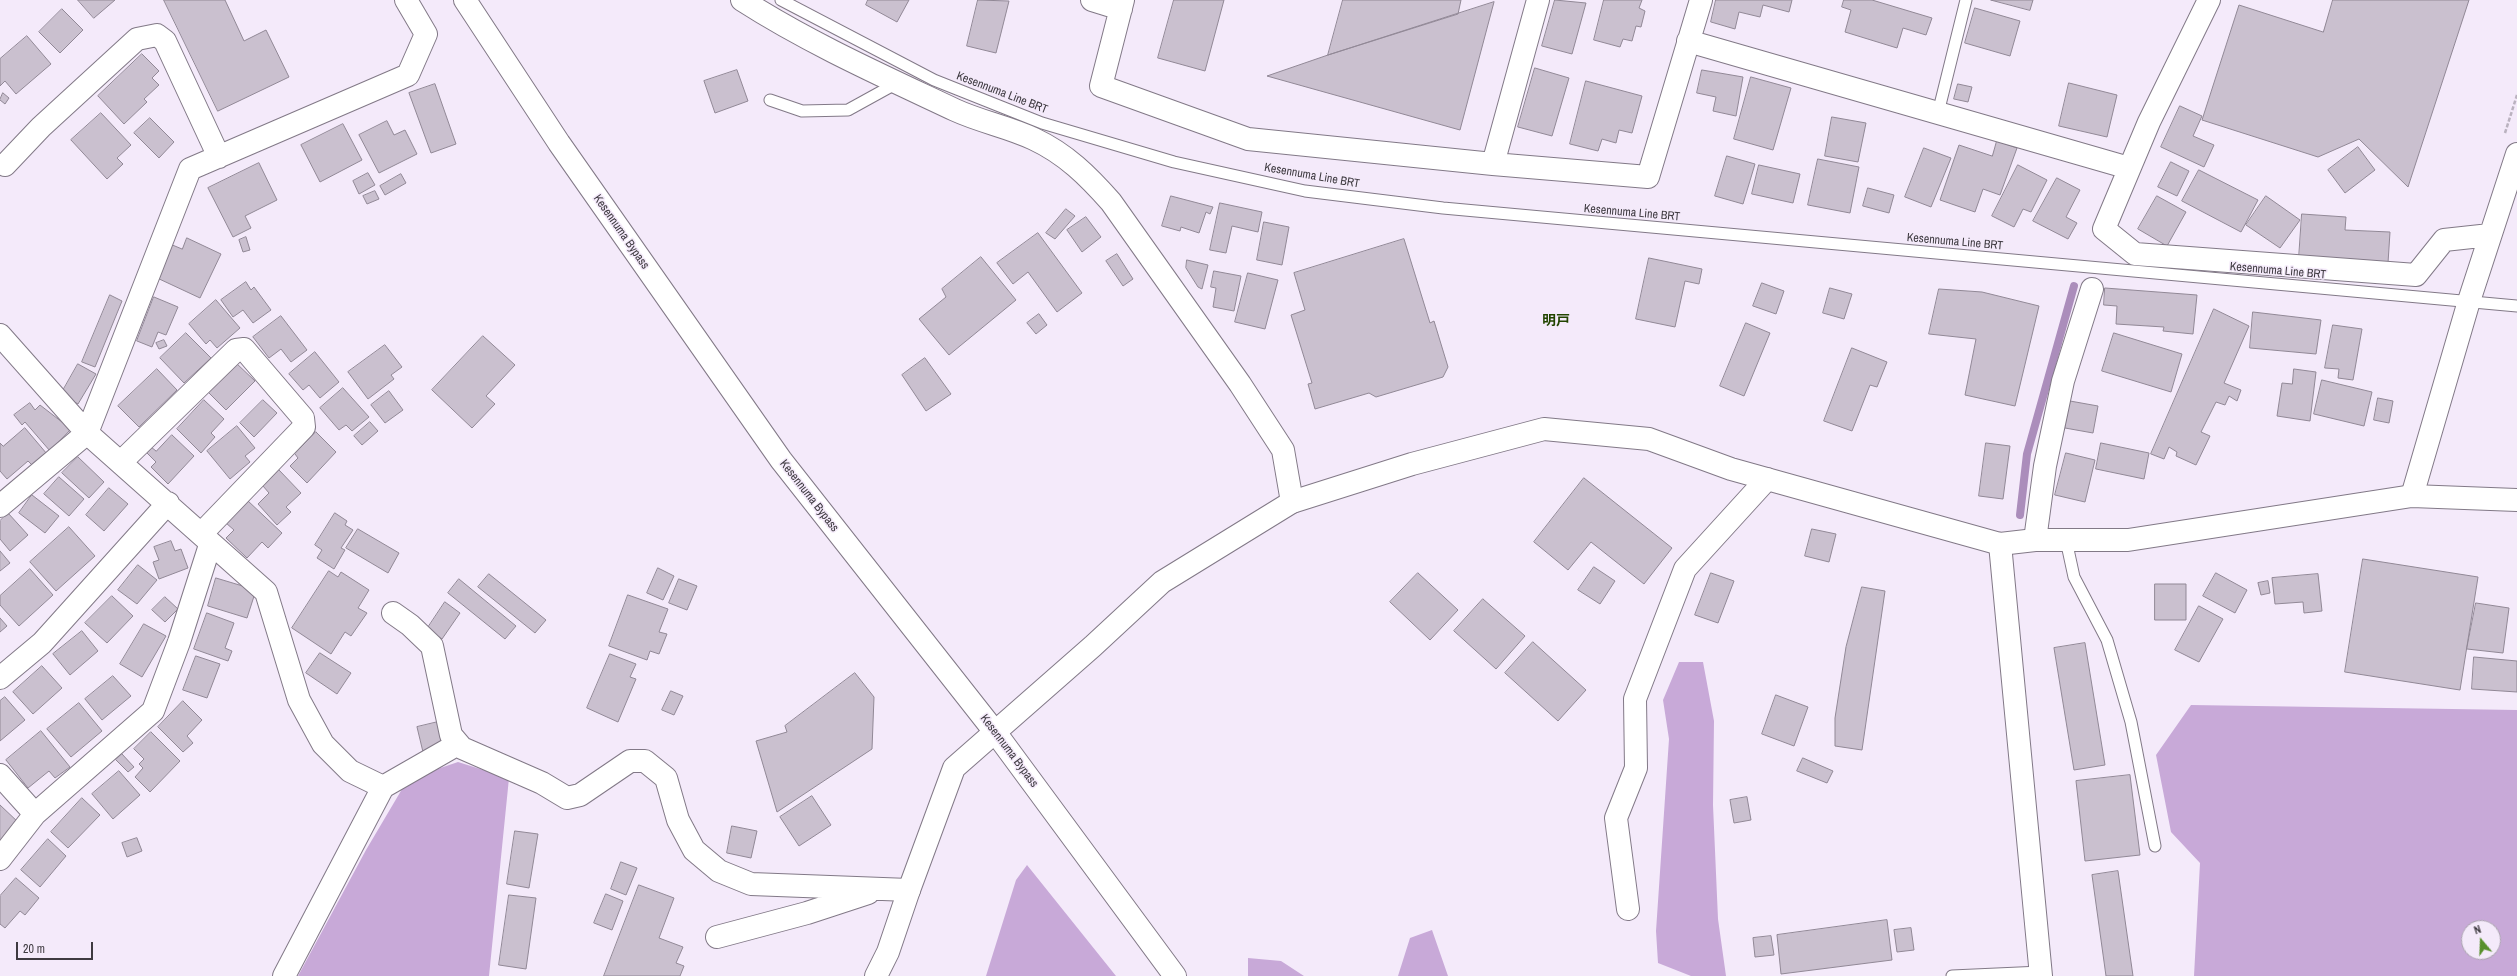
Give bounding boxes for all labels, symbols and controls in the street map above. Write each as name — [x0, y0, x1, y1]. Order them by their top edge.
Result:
street label: Kesennuma Line BRT — [954, 69, 1050, 117]
street label: Kesennuma Line BRT — [1263, 161, 1361, 191]
street label: Kesennuma Bypass — [590, 192, 652, 272]
street label: Kesennuma Line BRT — [1583, 202, 1681, 224]
street label: Kesennuma Line BRT — [1906, 231, 2004, 253]
street label: Kesennuma Line BRT — [2229, 260, 2327, 282]
district label: 明戸 — [1542, 313, 1570, 329]
street label: Kesennuma Bypass — [776, 457, 842, 535]
street label: Kesennuma Bypass — [977, 712, 1041, 790]
north arrow — [2461, 920, 2501, 960]
text: N — [2472, 922, 2483, 937]
scale bar — [18, 934, 95, 960]
text: 20 m — [23, 941, 45, 957]

